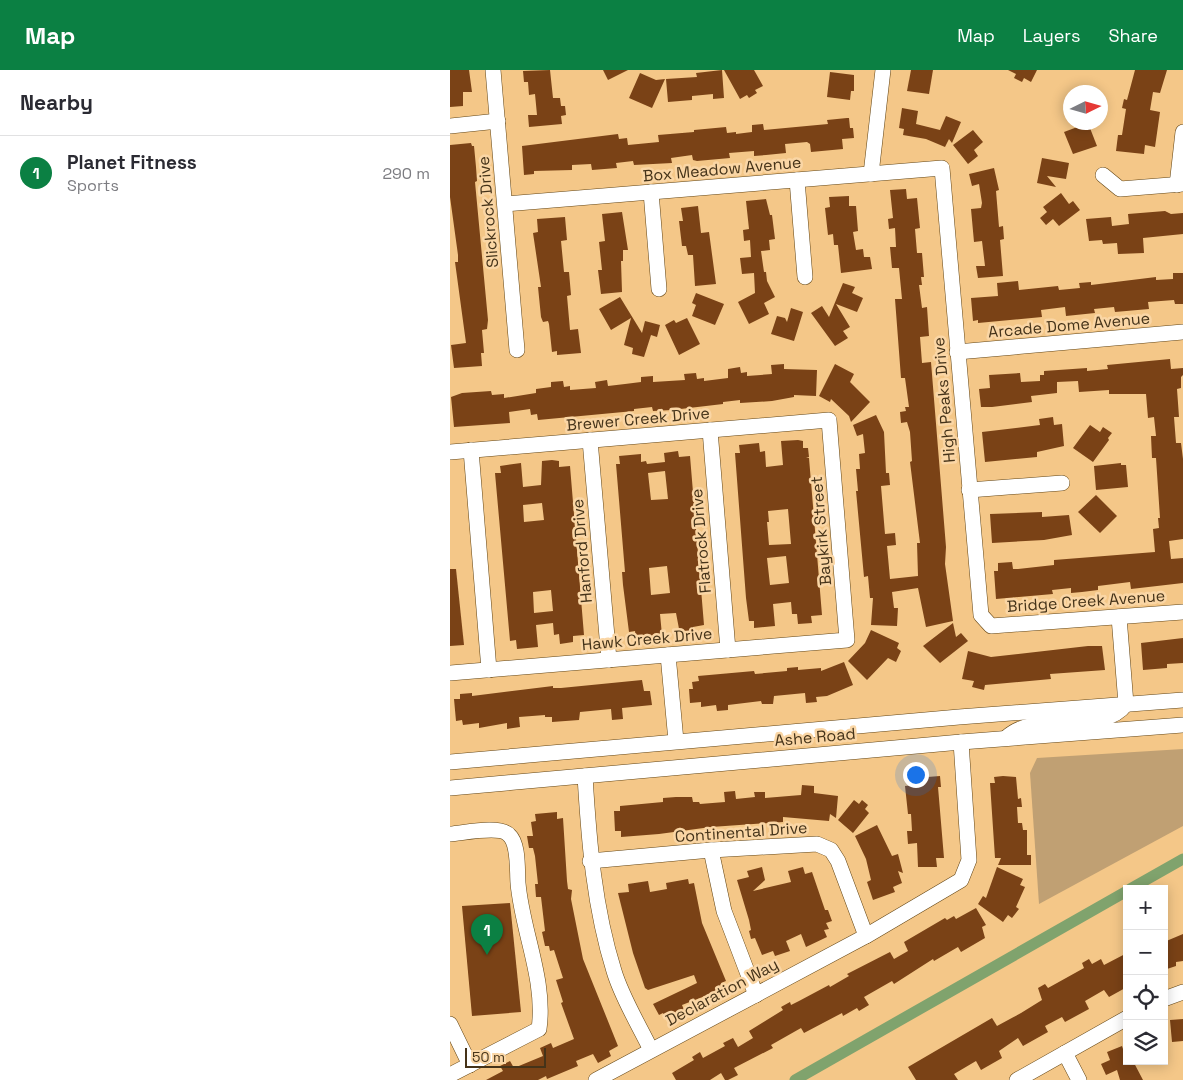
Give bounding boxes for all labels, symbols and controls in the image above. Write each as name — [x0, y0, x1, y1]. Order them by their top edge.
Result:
text: Map — [25, 20, 75, 51]
text: Map — [957, 24, 995, 47]
text: Layers — [1023, 24, 1080, 47]
text: Share — [1108, 24, 1158, 47]
north arrow — [1063, 85, 1108, 130]
text: Nearby — [20, 89, 93, 116]
text: Planet Fitness — [67, 150, 197, 175]
street label: Box Meadow Avenue — [642, 152, 802, 186]
street label: Slickrock Drive — [473, 155, 503, 269]
text: 1 — [32, 163, 40, 184]
text: 290 m — [382, 163, 430, 184]
text: Sports — [67, 175, 119, 196]
street label: Arcade Dome Avenue — [987, 307, 1151, 343]
street label: High Peaks Drive — [928, 336, 960, 464]
street label: Brewer Creek Drive — [565, 402, 711, 436]
street label: Baykirk Street — [806, 476, 836, 586]
street label: Flatrock Drive — [686, 488, 716, 594]
street label: Hanford Drive — [567, 498, 597, 604]
street label: Bridge Creek Avenue — [1006, 585, 1166, 617]
street label: Hawk Creek Drive — [581, 623, 713, 655]
street label: Ashe Road — [774, 723, 856, 751]
your location — [903, 762, 929, 788]
street label: Continental Drive — [674, 817, 808, 847]
map controls — [1123, 885, 1168, 1065]
button: + — [1123, 885, 1168, 930]
pin: 1 — [471, 914, 503, 955]
button: − — [1123, 930, 1168, 975]
street label: Declaration Way — [662, 953, 782, 1031]
button: locate — [1123, 975, 1168, 1020]
button: layers — [1123, 1020, 1168, 1065]
scale bar — [465, 1045, 546, 1068]
text: 50 m — [472, 1048, 505, 1066]

